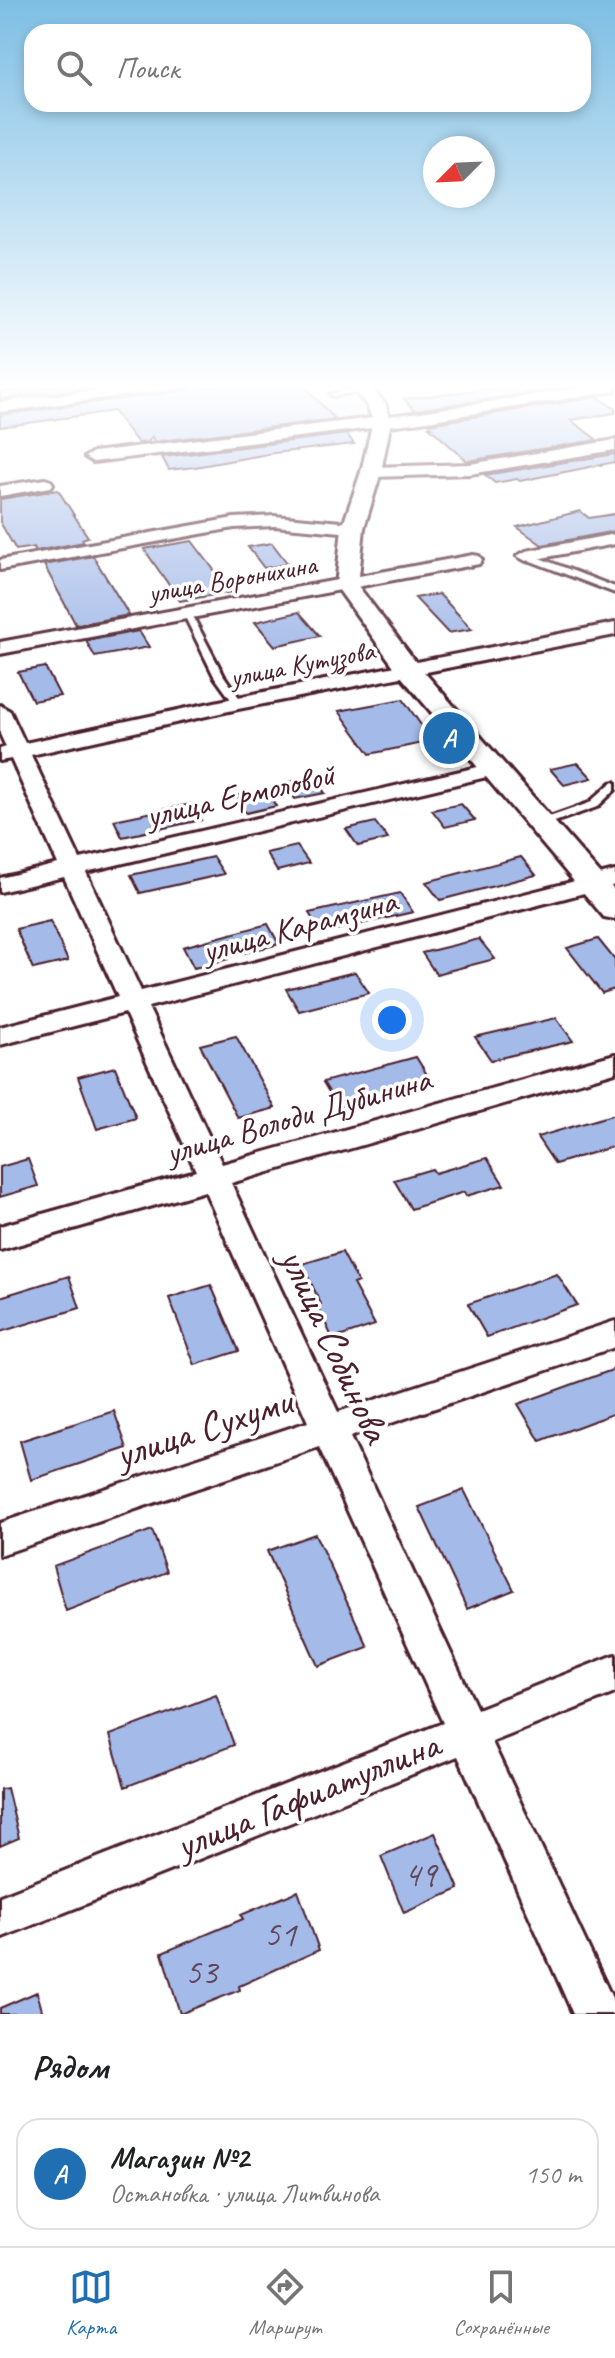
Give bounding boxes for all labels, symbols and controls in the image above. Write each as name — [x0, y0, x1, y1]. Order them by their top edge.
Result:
search box — [24, 24, 591, 112]
icon: search — [52, 46, 96, 90]
text: Поиск — [116, 49, 179, 87]
north arrow — [423, 136, 495, 208]
street label: улица Воронихина — [143, 546, 321, 611]
street label: улица Кутузова — [225, 632, 379, 696]
pin: A — [423, 708, 475, 768]
street label: улица Ермоловой — [140, 751, 340, 838]
street label: улица Карамзина — [195, 878, 403, 973]
your location — [372, 1000, 412, 1040]
street label: улица Володи Дубинина — [159, 1057, 438, 1174]
street label: улица Собинова — [268, 1239, 403, 1453]
street label: улица Сухуми — [107, 1375, 301, 1480]
street label: улица Гафиатуллина — [166, 1718, 450, 1871]
house number: 49 — [404, 1851, 439, 1897]
house number: 51 — [264, 1911, 298, 1957]
house number: 53 — [185, 1949, 220, 1995]
text: Рядом — [32, 2045, 108, 2088]
text: Магазин №2 — [110, 2139, 249, 2177]
text: A — [53, 2158, 67, 2191]
text: 150 m — [525, 2158, 581, 2191]
text: Остановка · улица Литвинова — [110, 2177, 379, 2210]
tab: Карта — [66, 2265, 116, 2341]
tab: Маршрут — [249, 2265, 321, 2341]
tab: Сохранённые — [453, 2265, 549, 2341]

